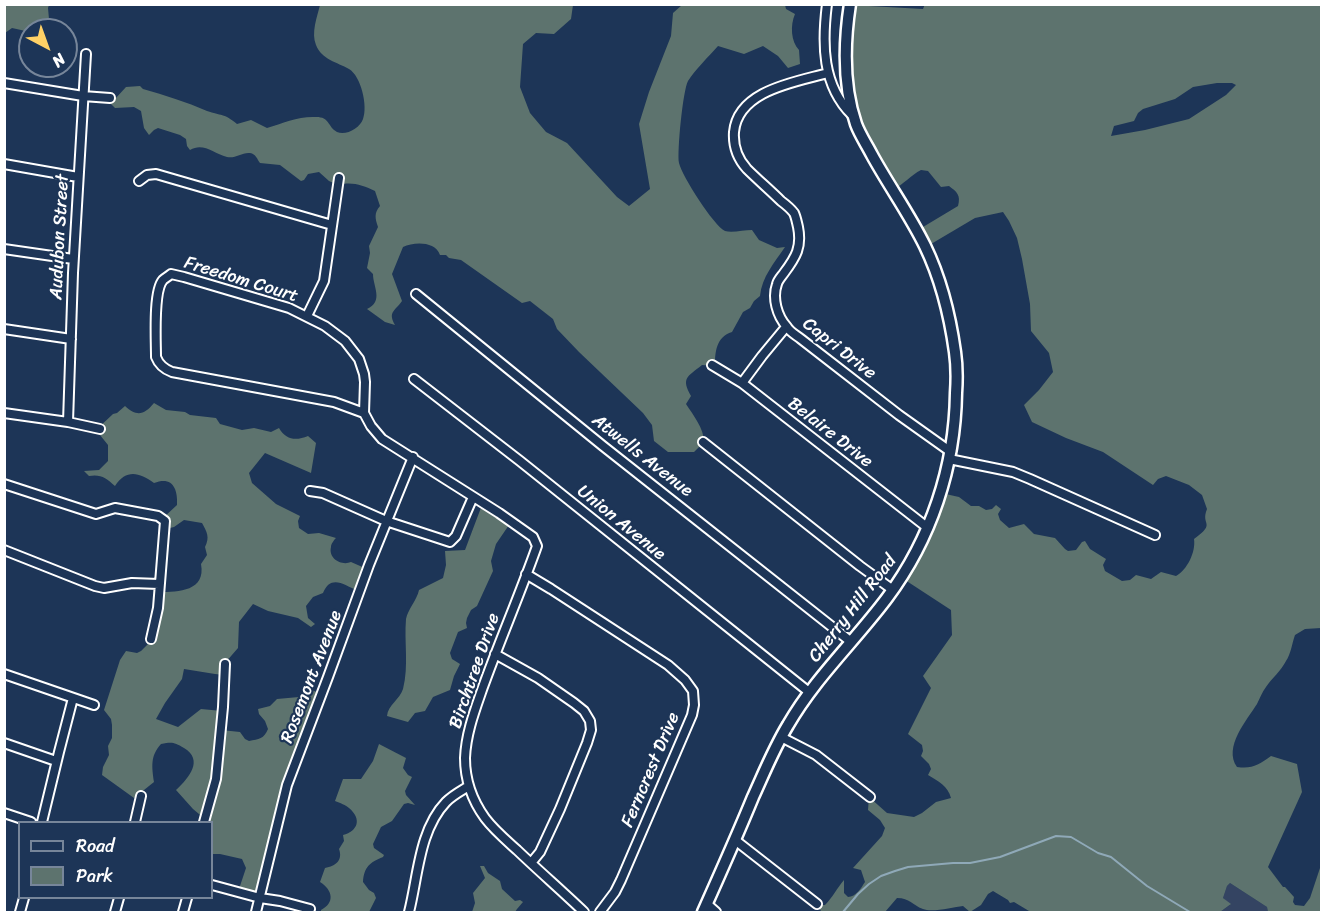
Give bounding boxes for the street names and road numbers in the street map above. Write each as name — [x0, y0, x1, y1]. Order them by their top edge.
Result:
street label: Audubon Street — [46, 174, 74, 300]
street label: Freedom Court — [181, 252, 301, 308]
street label: Capri Drive — [798, 314, 880, 384]
street label: Belaire Drive — [783, 393, 877, 473]
street label: Atwells Avenue — [587, 410, 697, 502]
street label: Union Avenue — [572, 481, 670, 565]
street label: Cherry Hill Road — [804, 551, 902, 667]
street label: Rosemont Avenue — [277, 608, 347, 746]
street label: Birchtree Drive — [445, 610, 505, 732]
street label: Ferncrest Drive — [617, 709, 685, 831]

